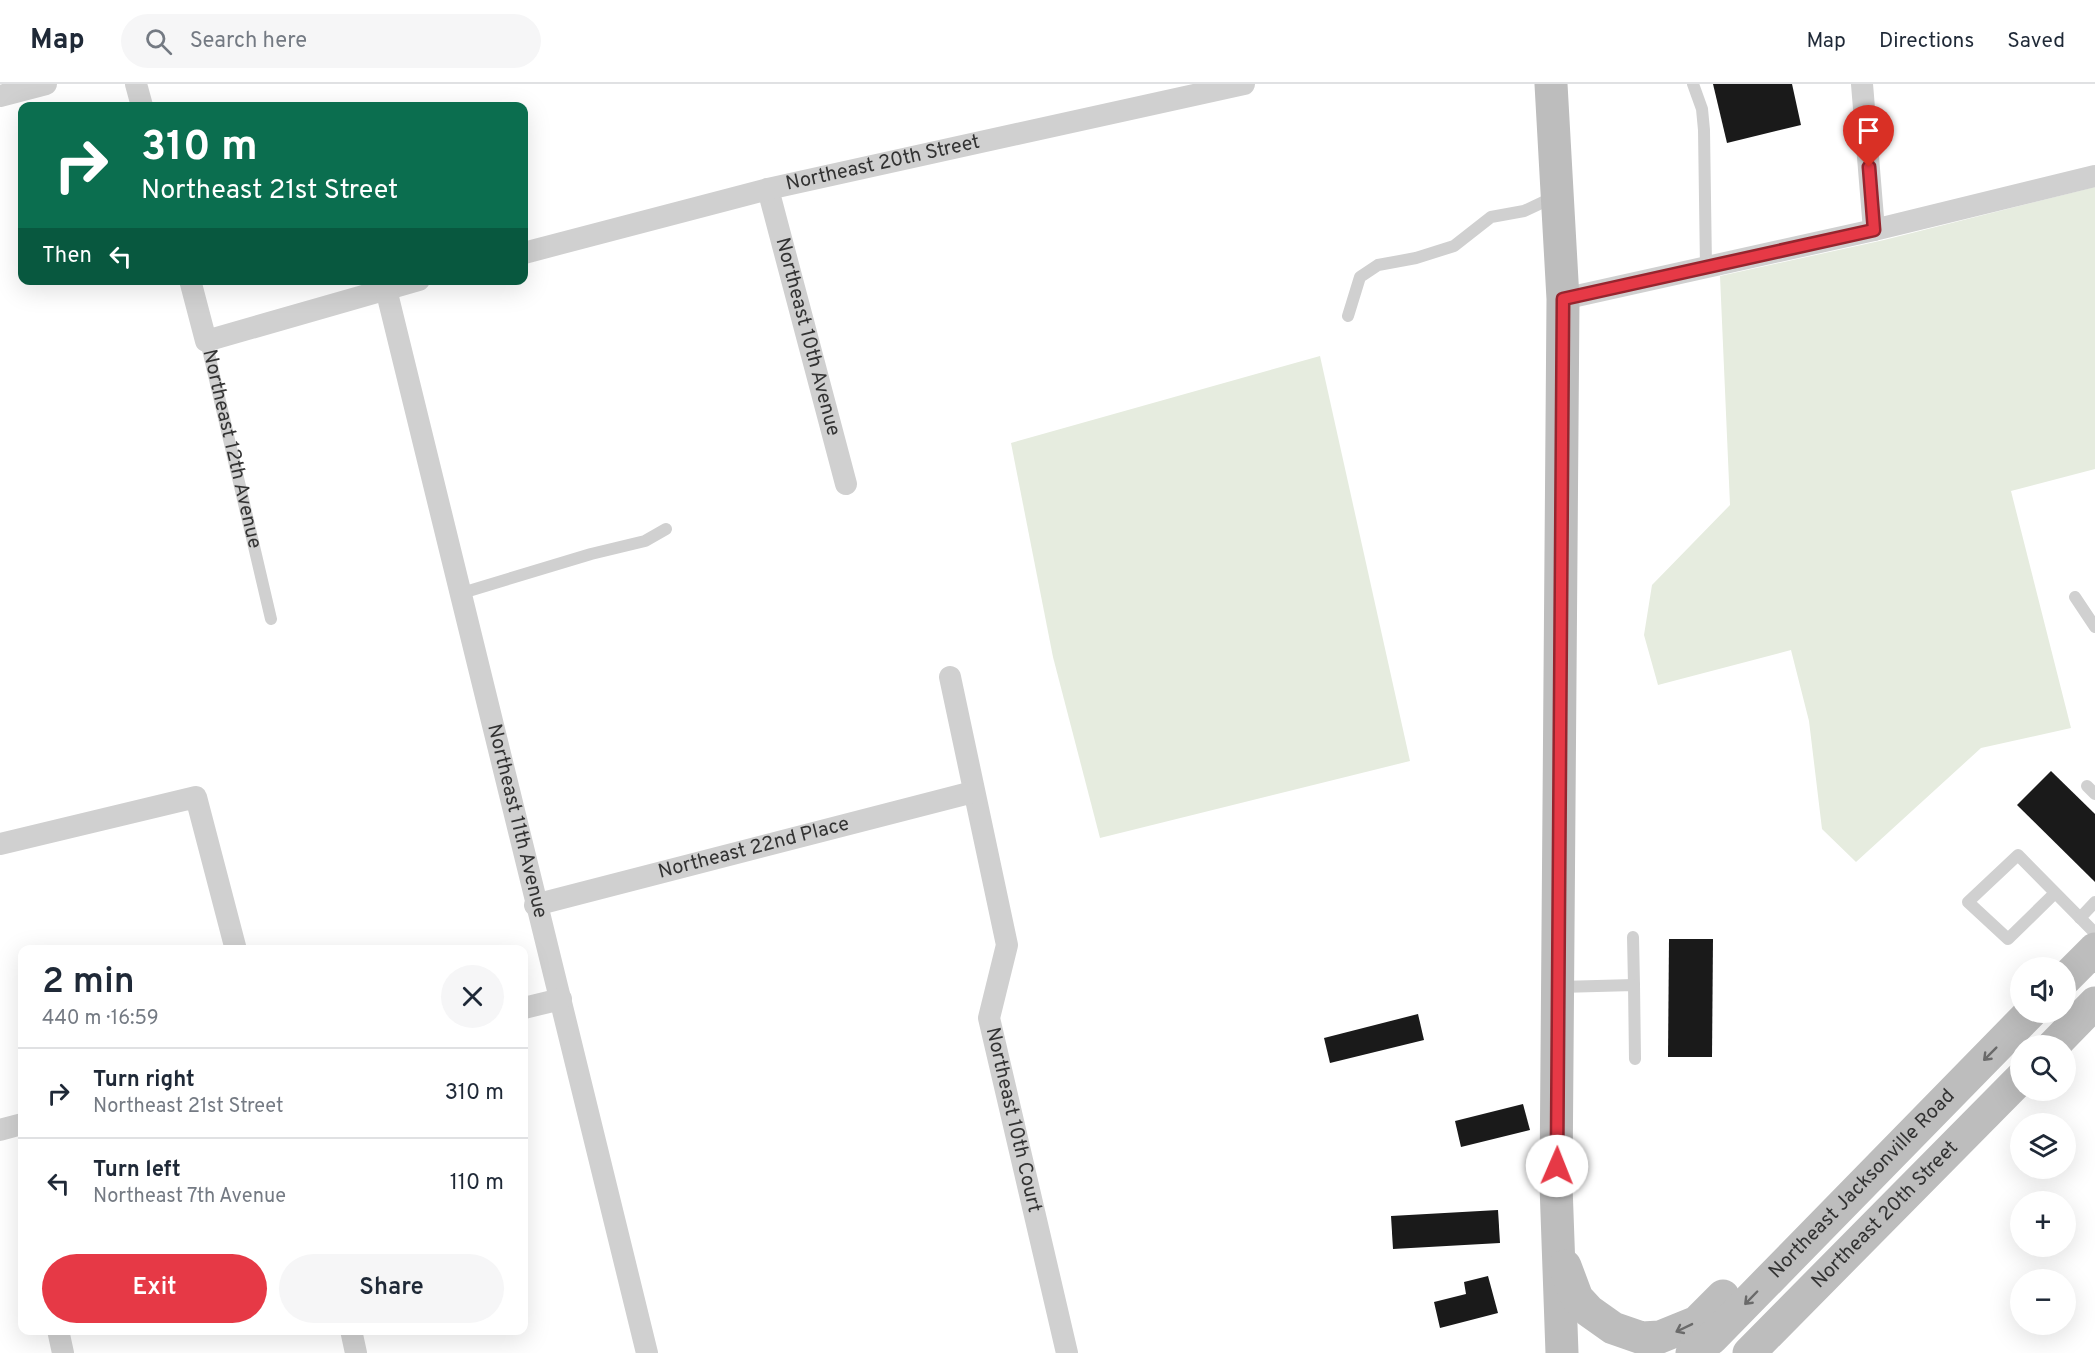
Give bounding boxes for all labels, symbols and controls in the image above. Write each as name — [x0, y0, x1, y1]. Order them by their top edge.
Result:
search box — [121, 14, 541, 68]
text: Map — [30, 23, 85, 59]
icon: search — [142, 25, 175, 58]
text: Search here — [190, 28, 307, 55]
text: Map — [1806, 28, 1846, 55]
text: Directions — [1879, 28, 1974, 55]
text: Saved — [2007, 28, 2065, 55]
pin — [1843, 105, 1894, 167]
icon: arrive — [1852, 114, 1885, 147]
text: 310 m — [141, 122, 258, 175]
icon: right — [42, 126, 120, 204]
street label: Northeast 20th Street — [783, 130, 982, 198]
text: Northeast 21st Street — [141, 174, 398, 208]
street label: Northeast 10th Avenue — [768, 235, 846, 439]
icon: left — [104, 240, 137, 273]
text: Then — [42, 243, 92, 270]
street label: Northeast 12th Avenue — [195, 347, 267, 551]
street label: Northeast 11th Avenue — [480, 722, 553, 921]
street label: Northeast 22nd Place — [656, 811, 852, 886]
map controls — [2010, 957, 2076, 1335]
button: sound — [2010, 957, 2076, 1023]
text: 2 min — [42, 960, 135, 1006]
button: close — [441, 965, 504, 1028]
text: 440 m · 16:59 — [42, 1006, 159, 1032]
street label: Northeast 10th Court — [979, 1025, 1047, 1215]
button: search — [2010, 1035, 2076, 1101]
one-way arrow — [1983, 1046, 1997, 1061]
text: Turn right — [93, 1067, 195, 1094]
icon: right — [42, 1077, 75, 1110]
text: 310 m — [445, 1080, 504, 1107]
street label: Northeast Jacksonville Road — [1764, 1084, 1961, 1285]
text: Northeast 21st Street — [93, 1094, 283, 1120]
button: layers — [2010, 1113, 2076, 1179]
position arrow — [1525, 1134, 1589, 1198]
street label: Northeast 20th Street — [1807, 1136, 1964, 1295]
text: Turn left — [93, 1157, 181, 1184]
icon: left — [42, 1167, 75, 1200]
text: 110 m — [450, 1170, 504, 1197]
text: Northeast 7th Avenue — [93, 1184, 286, 1210]
button: + — [2010, 1191, 2076, 1257]
button: Exit — [42, 1254, 267, 1323]
button: Share — [279, 1254, 504, 1323]
button: − — [2010, 1269, 2076, 1335]
one-way arrow — [1743, 1291, 1758, 1306]
one-way arrow — [1675, 1323, 1693, 1335]

